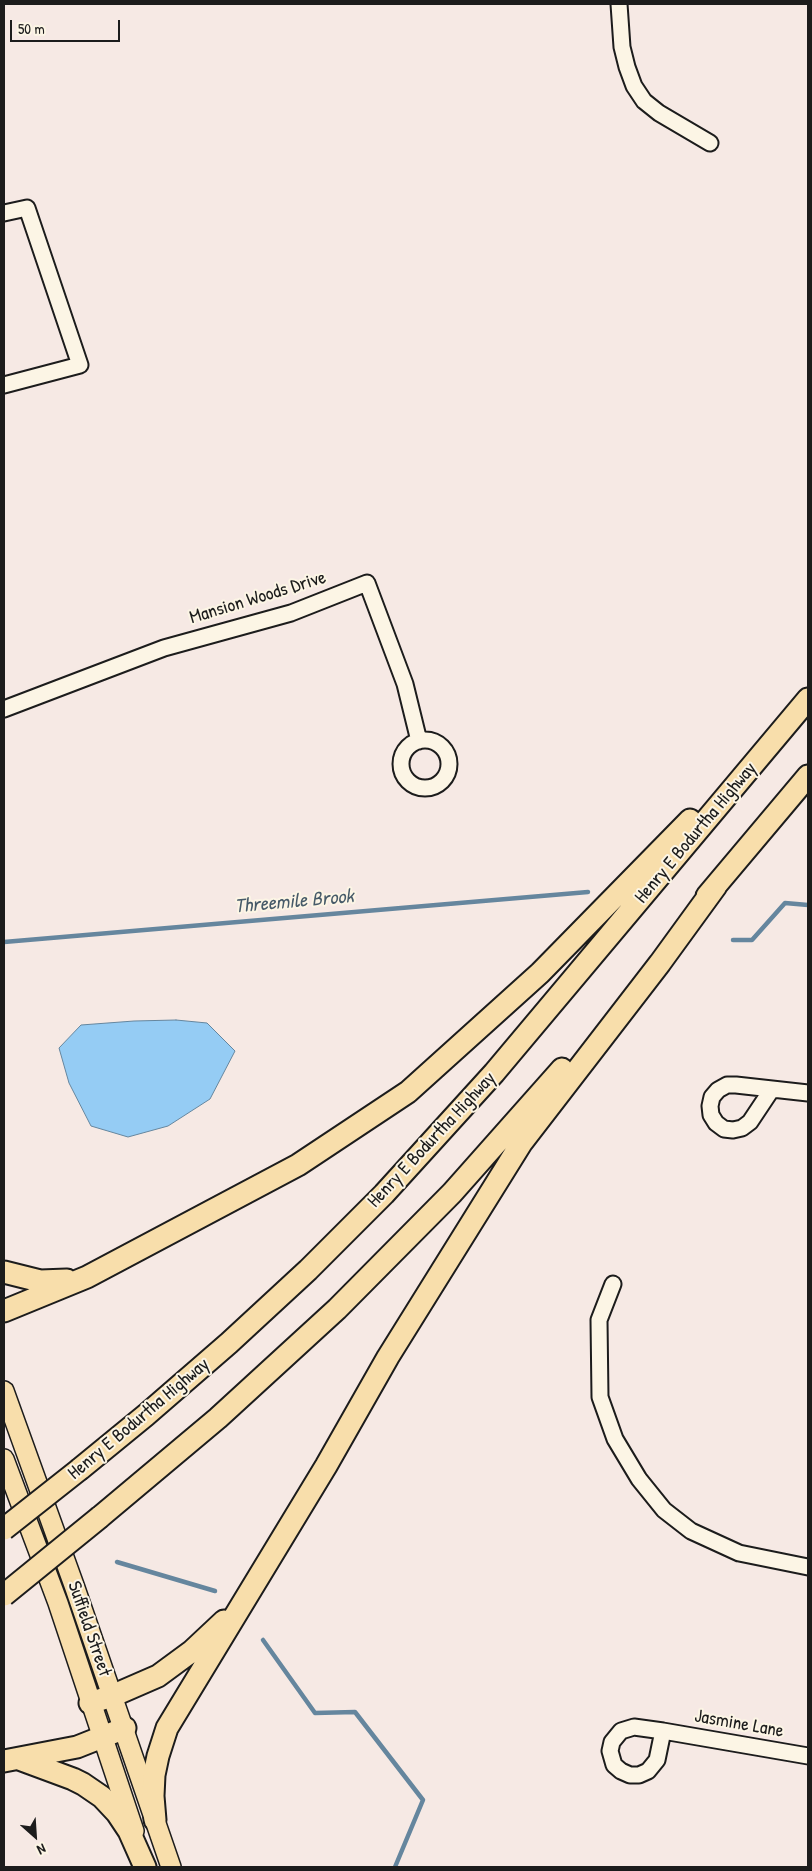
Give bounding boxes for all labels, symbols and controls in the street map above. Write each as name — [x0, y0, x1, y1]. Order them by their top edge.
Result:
scale bar — [12, 10, 122, 42]
text: 50 m — [18, 18, 45, 39]
street label: Mansion Woods Drive — [187, 566, 329, 630]
street label: Henry E Bodurtha Highway — [630, 758, 762, 908]
water label: Threemile Brook — [233, 885, 355, 919]
street label: Henry E Bodurtha Highway — [363, 1067, 501, 1213]
street label: Henry E Bodurtha Highway — [64, 1353, 214, 1485]
street label: Suffield Street — [62, 1578, 116, 1680]
street label: Jasmine Lane — [693, 1705, 785, 1743]
north arrow — [10, 1811, 60, 1861]
text: N — [34, 1840, 49, 1860]

